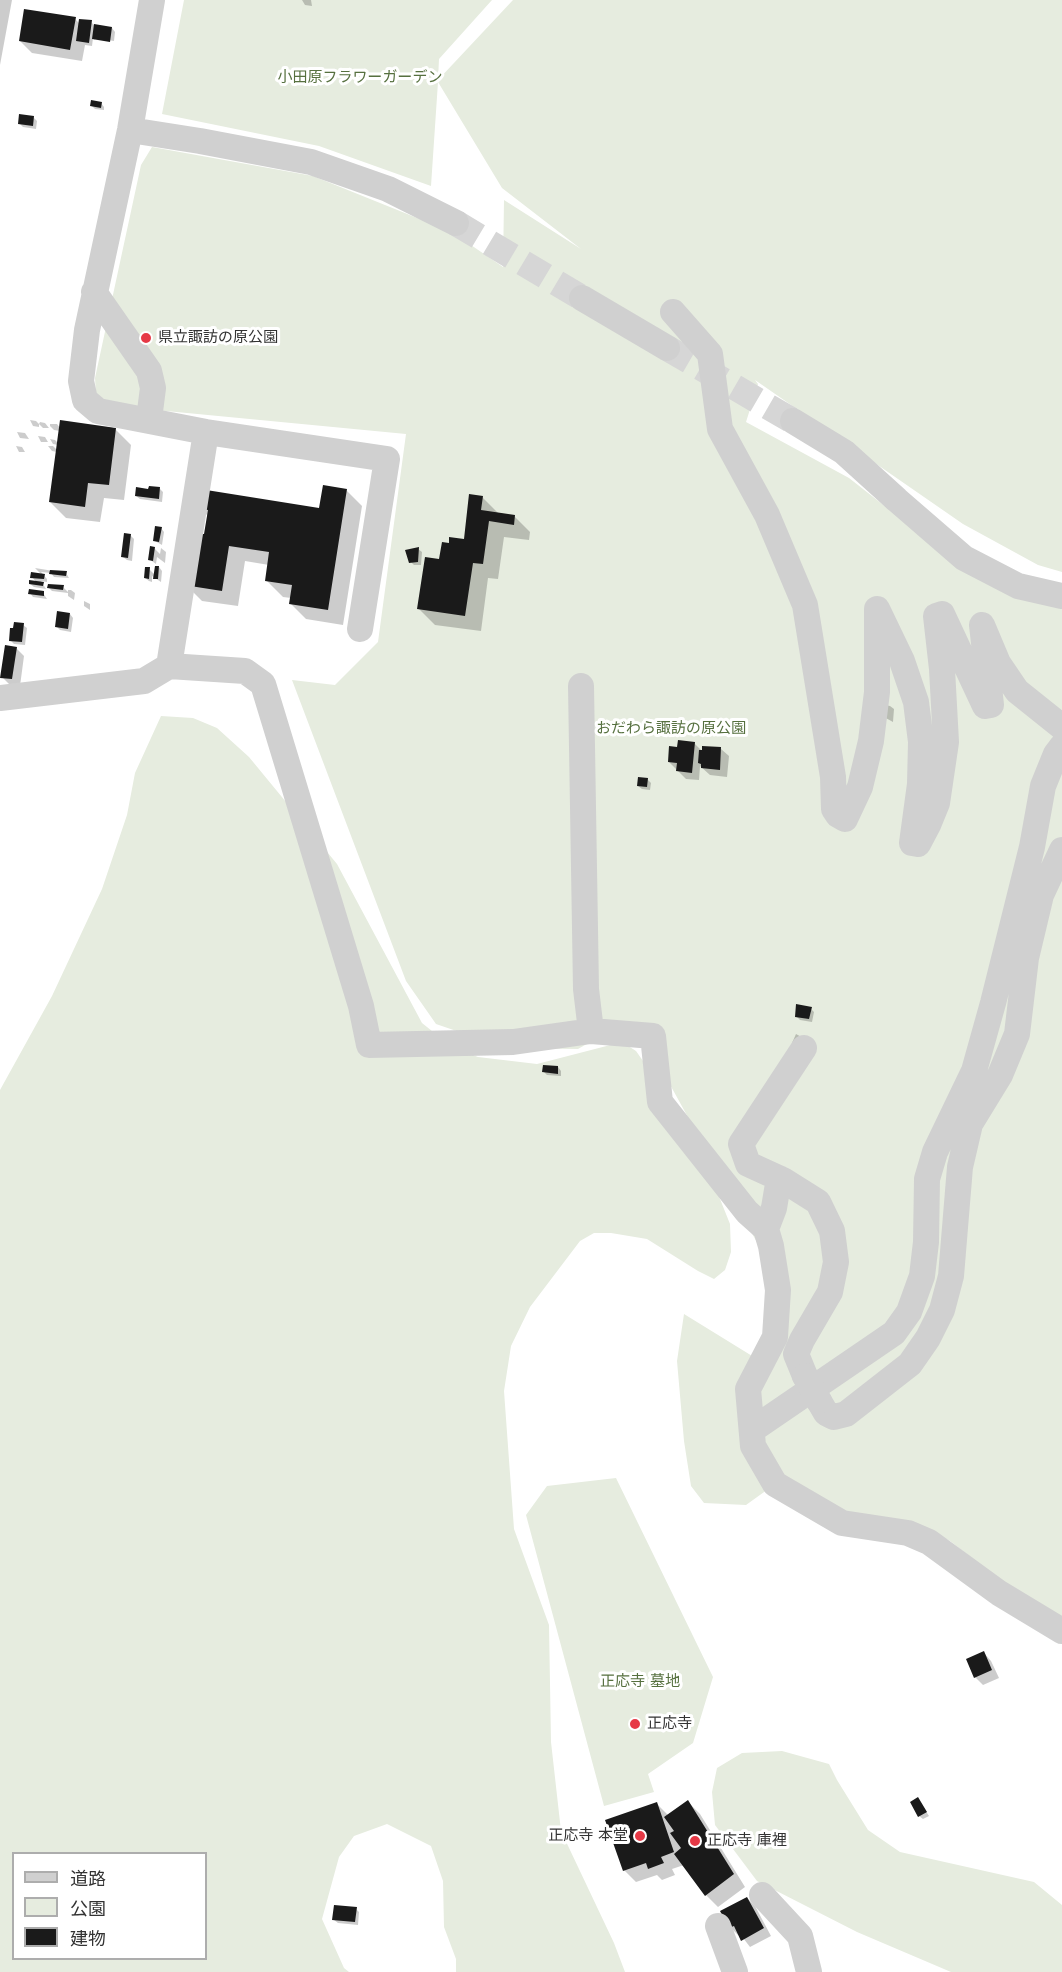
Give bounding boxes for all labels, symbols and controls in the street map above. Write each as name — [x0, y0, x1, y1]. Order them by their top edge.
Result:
park label: 小田原フラワーガーデン — [278, 69, 442, 87]
place label: 県立諏訪の原公園 — [158, 329, 278, 347]
marker: 県立諏訪の原公園 — [139, 331, 153, 345]
park label: おだわら諏訪の原公園 — [596, 720, 746, 738]
park label: 正応寺 墓地 — [600, 1673, 680, 1691]
place label: 正応寺 — [647, 1715, 692, 1733]
marker: 正応寺 — [628, 1717, 642, 1731]
place label: 正応寺 本堂 — [548, 1827, 628, 1845]
marker: 正応寺 本堂 — [633, 1829, 647, 1843]
place label: 正応寺 庫裡 — [707, 1832, 787, 1850]
marker: 正応寺 庫裡 — [688, 1834, 702, 1848]
legend — [12, 1852, 207, 1960]
text: 道路 — [70, 1868, 106, 1889]
text: 公園 — [70, 1898, 106, 1919]
text: 建物 — [70, 1928, 106, 1949]

